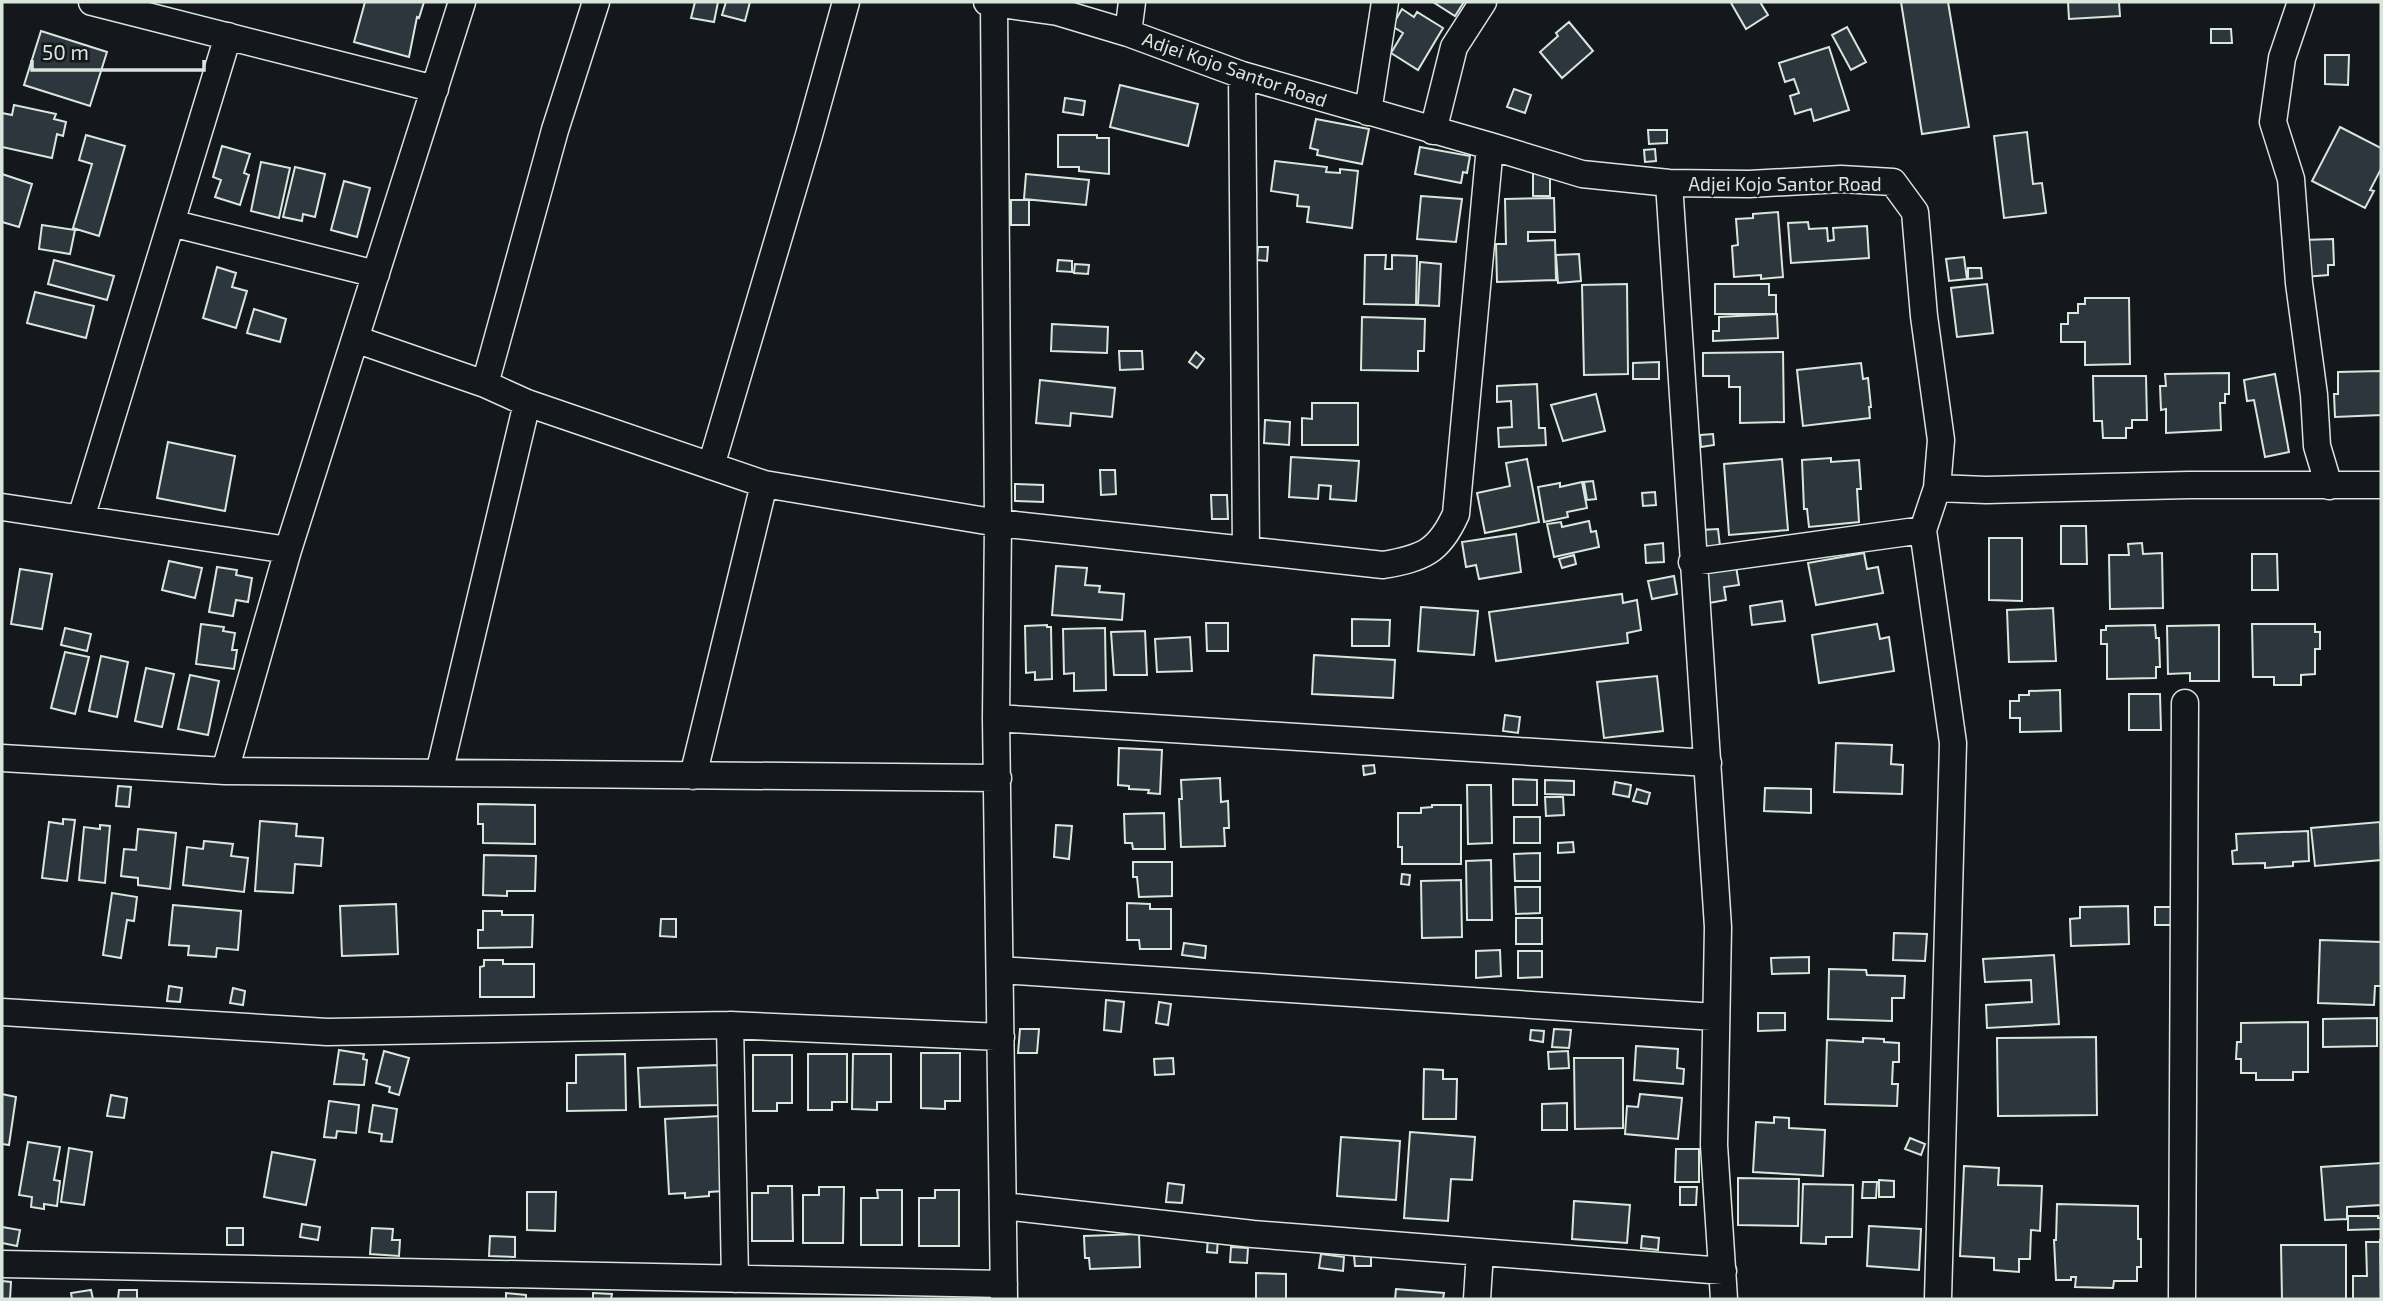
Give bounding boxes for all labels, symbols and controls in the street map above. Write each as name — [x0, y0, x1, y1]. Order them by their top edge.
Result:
street label: Adjei Kojo Santor Road — [1140, 27, 1330, 111]
scale bar — [32, 28, 203, 72]
text: 50 m — [42, 39, 89, 64]
street label: Adjei Kojo Santor Road — [1688, 172, 1882, 195]

